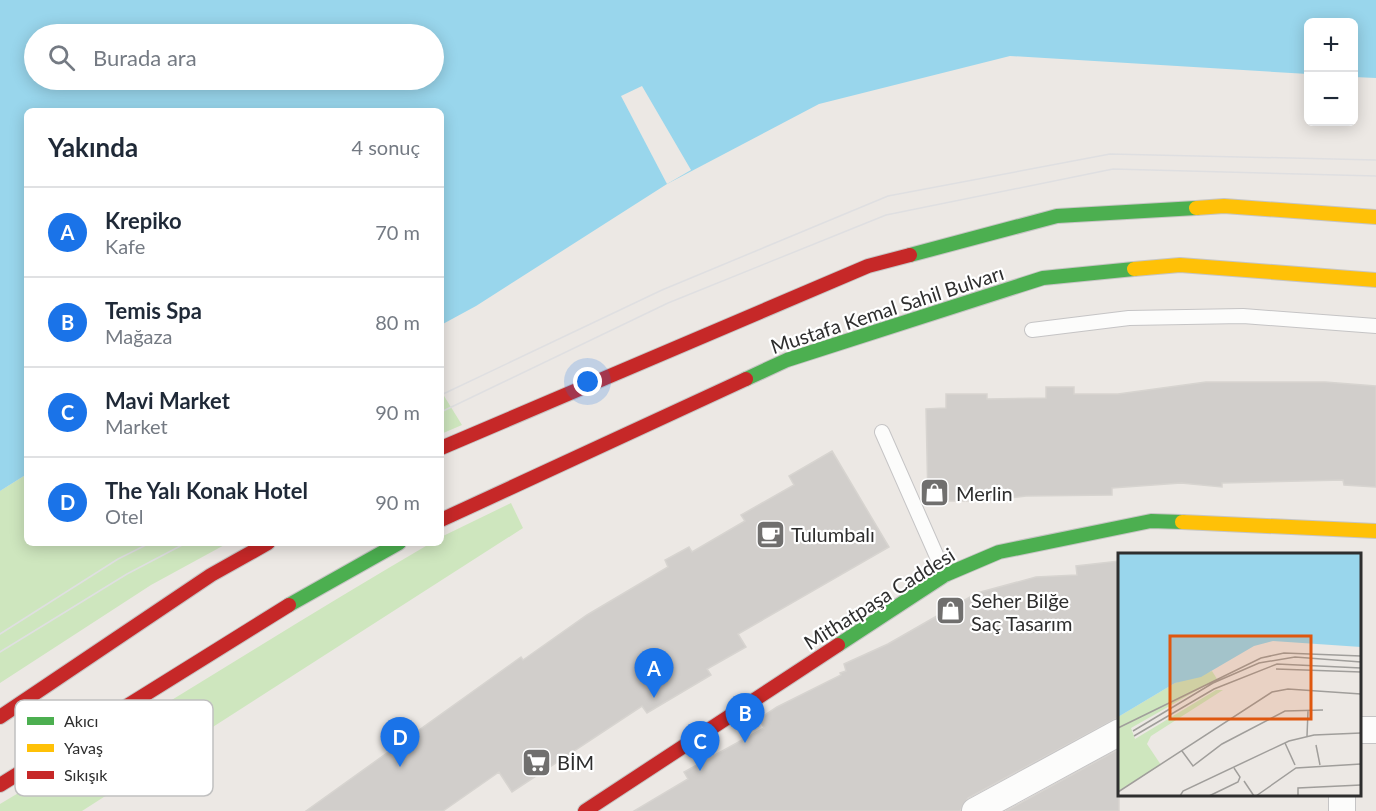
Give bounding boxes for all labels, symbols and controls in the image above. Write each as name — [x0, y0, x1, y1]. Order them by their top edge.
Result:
map controls — [1304, 18, 1358, 126]
button: + — [1304, 18, 1358, 72]
search box — [24, 24, 444, 90]
icon: search — [45, 41, 78, 74]
text: Burada ara — [93, 44, 197, 71]
button: − — [1304, 72, 1358, 126]
text: Yakında — [48, 131, 138, 163]
text: 4 sonuç — [351, 135, 420, 159]
text: Krepiko — [105, 207, 182, 234]
text: A — [61, 220, 74, 244]
text: 70 m — [375, 220, 420, 244]
text: Kafe — [105, 234, 145, 258]
street label: Mustafa Kemal Sahil Bulvarı — [767, 260, 1007, 358]
text: Temis Spa — [105, 297, 202, 324]
text: B — [61, 310, 74, 334]
text: 80 m — [375, 310, 420, 334]
text: Mağaza — [105, 324, 173, 348]
your location — [573, 367, 602, 396]
text: Mavi Market — [105, 387, 230, 414]
text: C — [61, 400, 74, 424]
text: 90 m — [375, 400, 420, 424]
text: Market — [105, 414, 168, 438]
text: The Yalı Konak Hotel — [105, 477, 308, 504]
shop icon: Merlin — [919, 477, 951, 509]
place label: Merlin — [956, 481, 1013, 505]
text: D — [60, 490, 75, 514]
text: 90 m — [375, 490, 420, 514]
text: Otel — [105, 504, 143, 528]
cafe icon: Tulumbalı — [754, 518, 786, 550]
place label: Tulumbalı — [791, 522, 875, 546]
street label: Mithatpaşa Caddesi — [799, 542, 959, 654]
inset map — [1118, 553, 1361, 796]
place label: Seher Bilğe Saç Tasarım — [971, 588, 1072, 635]
shop icon: Seher Bilğe Saç Tasarım — [934, 595, 966, 627]
pin: A — [634, 648, 674, 698]
pin: B — [726, 694, 764, 743]
legend — [15, 700, 213, 796]
text: Akıcı — [64, 711, 98, 730]
pin: D — [380, 718, 420, 767]
pin: C — [680, 722, 720, 771]
text: Yavaş — [64, 738, 103, 757]
supermarket icon: BİM — [520, 746, 552, 778]
place label: BİM — [557, 750, 594, 774]
text: Sıkışık — [64, 765, 108, 784]

